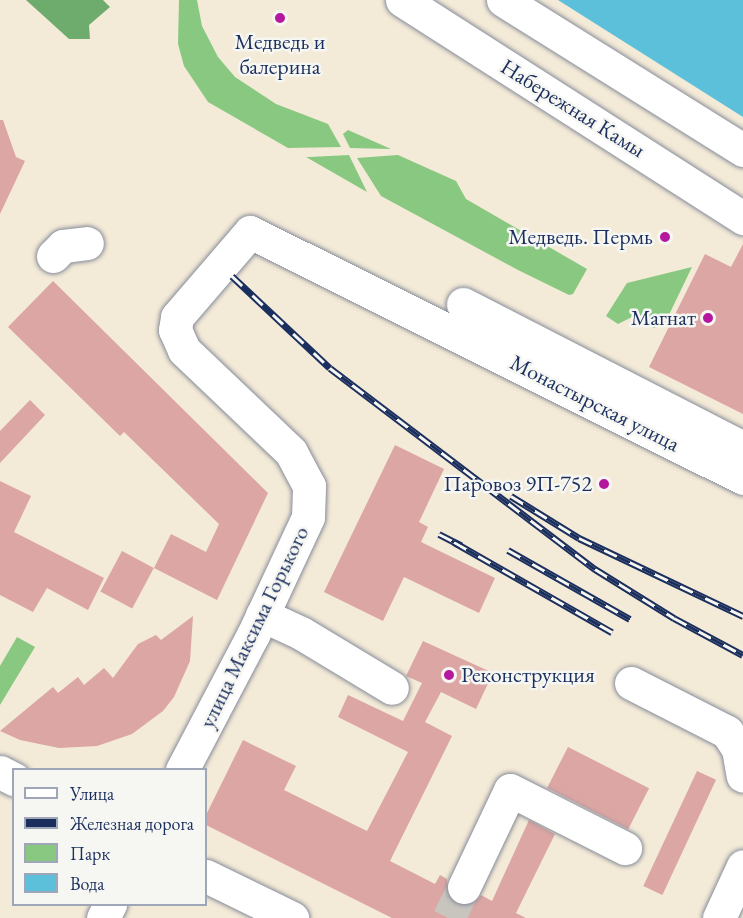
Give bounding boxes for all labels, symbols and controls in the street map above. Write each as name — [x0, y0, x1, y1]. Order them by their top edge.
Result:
marker: Медведь и балерина — [273, 11, 287, 25]
place label: Медведь и балерина — [235, 28, 325, 80]
street label: Набережная Камы — [496, 53, 650, 163]
place label: Медведь. Пермь — [508, 224, 653, 250]
marker: Медведь. Пермь — [658, 230, 672, 244]
place label: Магнат — [631, 305, 696, 331]
marker: Магнат — [701, 311, 715, 325]
street label: Монастырская улица — [506, 349, 684, 457]
place label: Паровоз 9П-752 — [444, 471, 592, 497]
marker: Паровоз 9П-752 — [597, 477, 611, 491]
street label: улица Максима Горького — [194, 522, 314, 732]
place label: Реконструкция — [461, 662, 595, 688]
marker: Реконструкция — [442, 668, 456, 682]
legend — [12, 768, 207, 906]
text: Улица — [70, 782, 114, 805]
text: Железная дорога — [70, 812, 194, 835]
text: Парк — [70, 842, 110, 865]
text: Вода — [70, 872, 104, 895]

